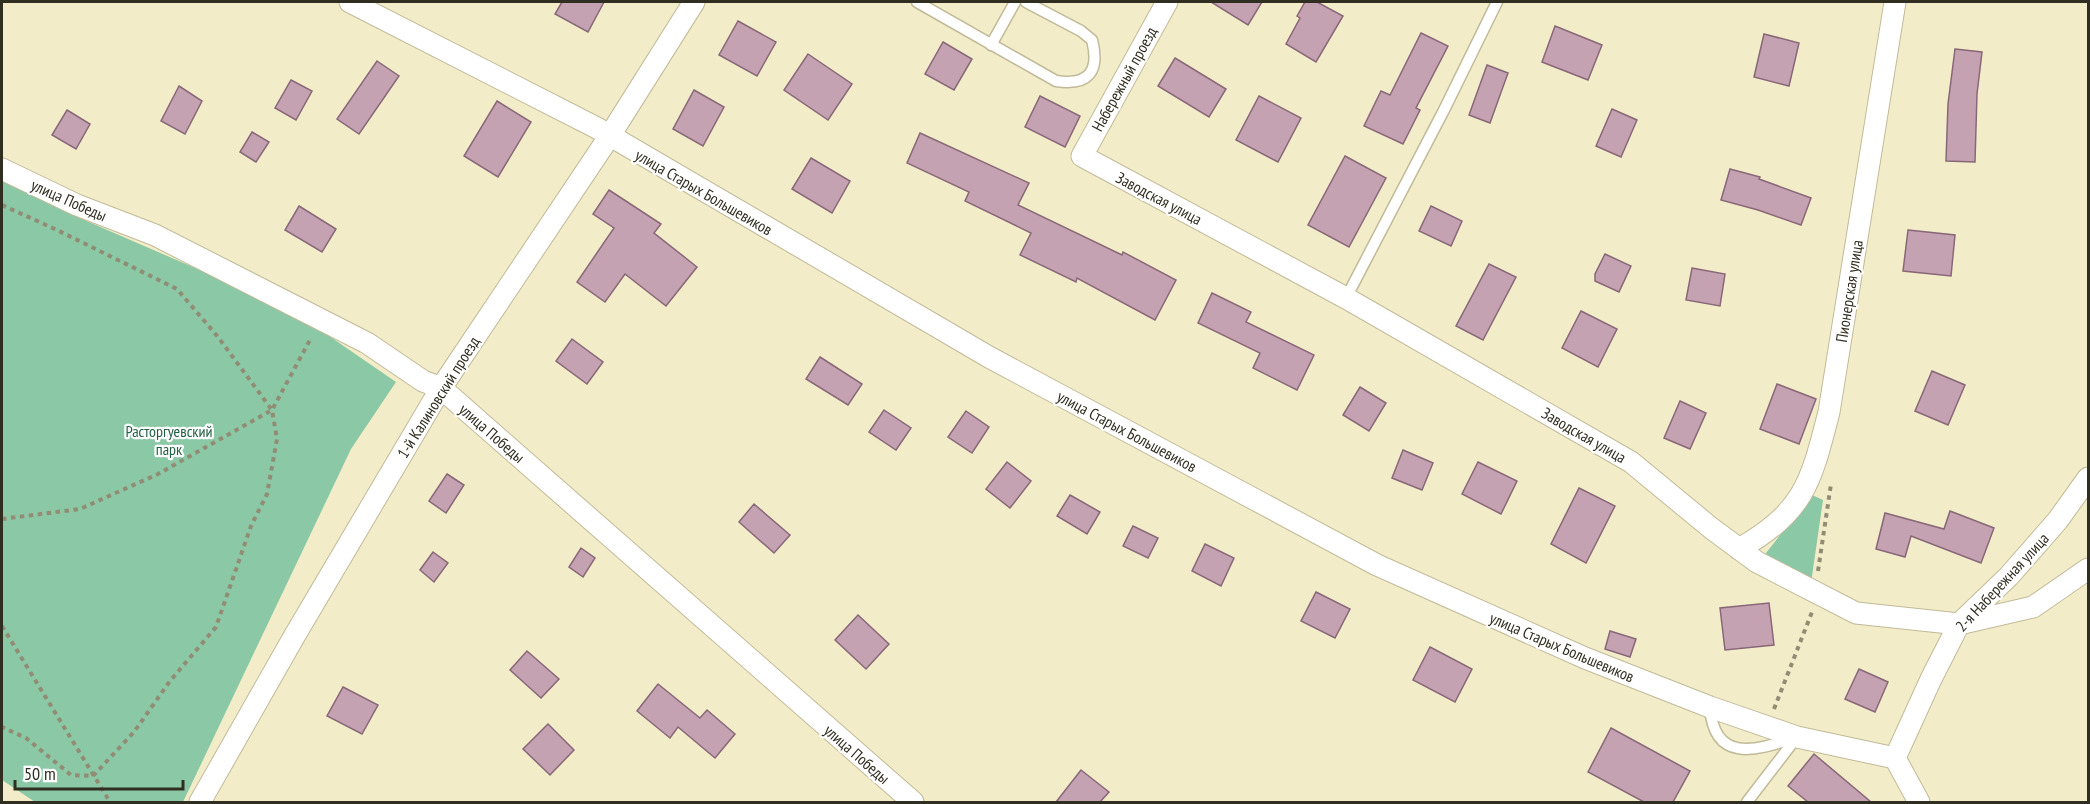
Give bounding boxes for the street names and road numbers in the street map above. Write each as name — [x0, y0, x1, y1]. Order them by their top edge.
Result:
street label: Набережный проезд — [1087, 23, 1161, 135]
street label: улица Старых Большевиков — [632, 145, 776, 239]
street label: Заводская улица — [1113, 167, 1205, 229]
street label: улица Победы — [28, 175, 110, 225]
street label: Пионерская улица — [1831, 238, 1867, 344]
street label: 1-й Калиновский проезд — [392, 332, 484, 462]
street label: улица Старых Большевиков — [1054, 386, 1200, 476]
street label: улица Победы — [455, 399, 529, 467]
street label: Заводская улица — [1538, 403, 1630, 467]
street label: 2-я Набережная улица — [1951, 528, 2053, 636]
street label: улица Старых Большевиков — [1487, 607, 1637, 687]
street label: улица Победы — [820, 720, 894, 788]

